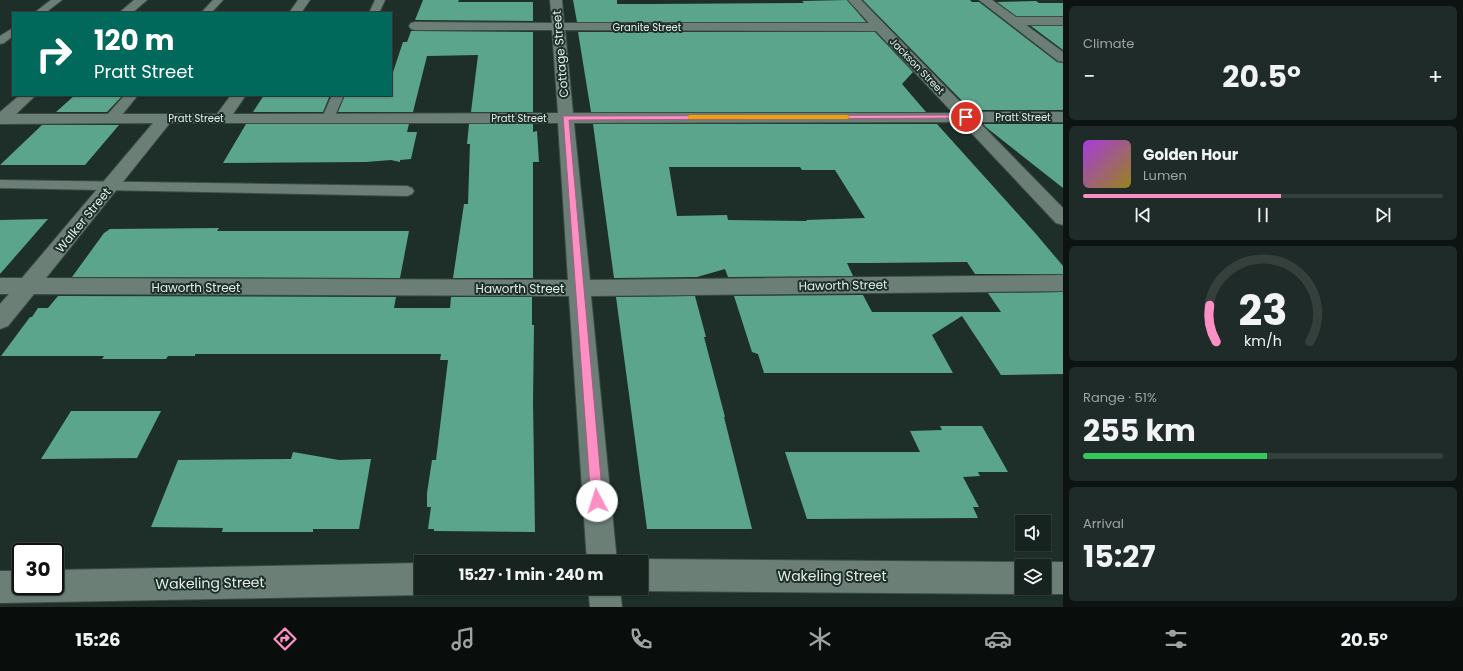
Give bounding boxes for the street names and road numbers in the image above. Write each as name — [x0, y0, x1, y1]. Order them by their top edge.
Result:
street label: Cottage Street — [548, 10, 572, 98]
street label: Granite Street — [613, 20, 682, 35]
street label: Jackson Street — [886, 34, 948, 98]
street label: Pratt Street — [995, 110, 1051, 125]
street label: Pratt Street — [168, 111, 224, 126]
street label: Pratt Street — [491, 111, 547, 126]
street label: Walker Street — [51, 184, 115, 256]
street label: Haworth Street — [798, 276, 888, 294]
street label: Haworth Street — [152, 279, 240, 296]
street label: Haworth Street — [476, 280, 564, 297]
street label: Wakeling Street — [777, 566, 887, 586]
street label: Wakeling Street — [155, 572, 265, 594]

